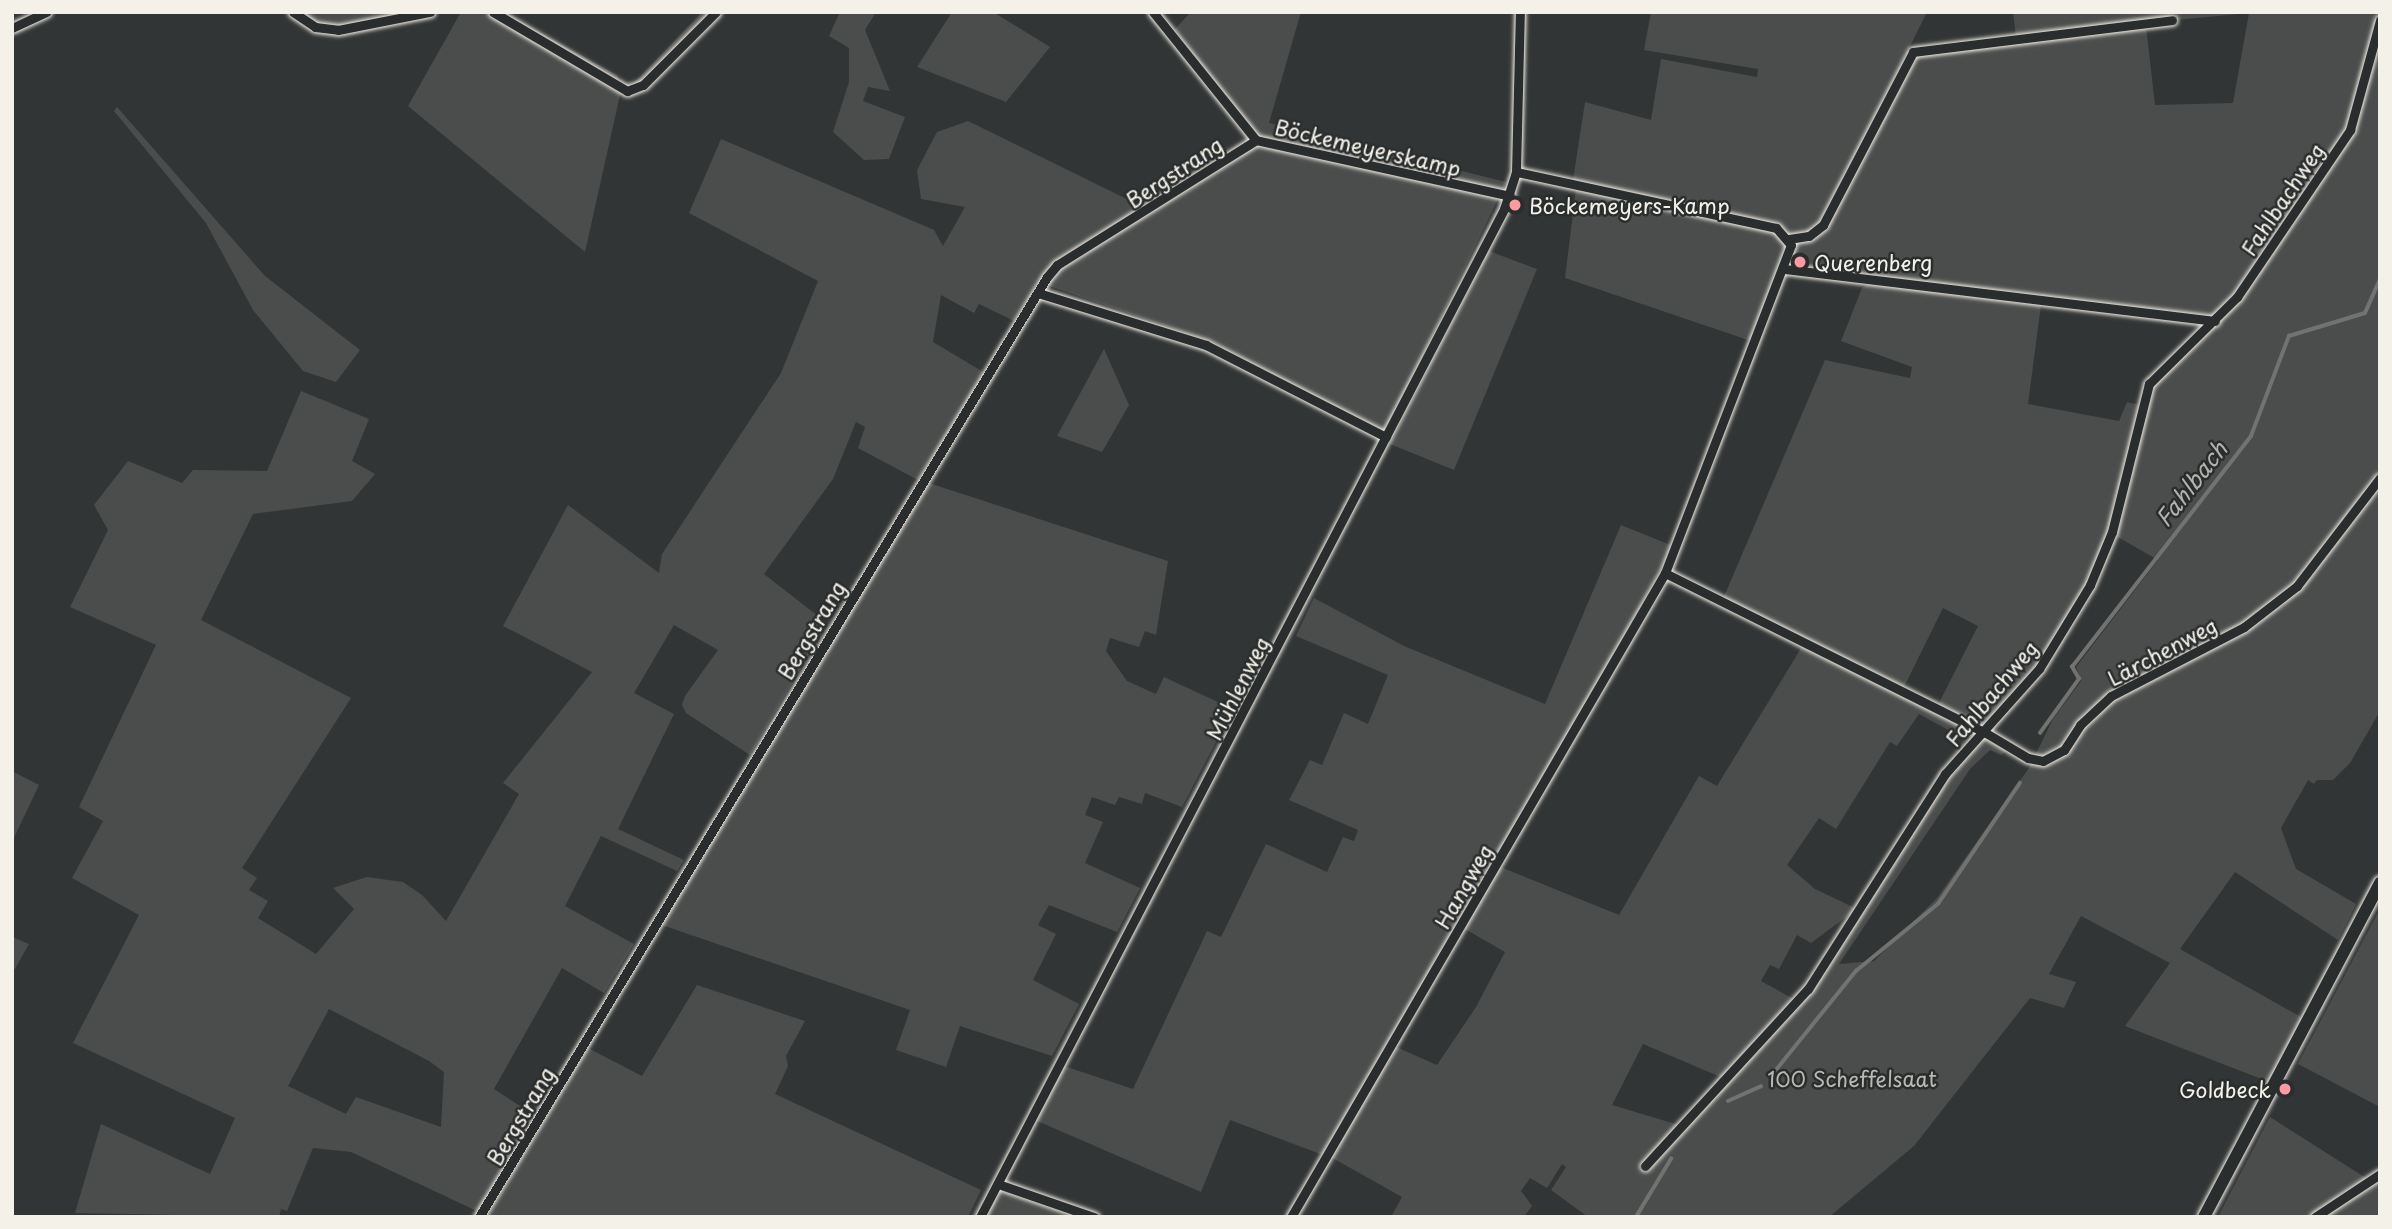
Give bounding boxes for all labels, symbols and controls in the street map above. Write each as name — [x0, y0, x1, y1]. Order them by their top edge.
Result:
street label: Böckemeyerskamp — [1273, 113, 1463, 181]
street label: Bergstrang — [1121, 131, 1227, 213]
street label: Fahlbachweg — [2235, 138, 2329, 260]
place label: Böckemeyers-Kamp — [1529, 192, 1730, 218]
marker: Böckemeyers-Kamp — [1507, 197, 1523, 213]
place label: Querenberg — [1814, 249, 1932, 275]
marker: Querenberg — [1792, 254, 1808, 270]
water label: Fahlbach — [2149, 436, 2233, 532]
street label: Bergstrang — [772, 576, 850, 684]
street label: Lärchenweg — [2103, 612, 2221, 690]
street label: Mühlenweg — [1200, 632, 1274, 744]
street label: Fahlbachweg — [1939, 635, 2043, 751]
street label: Hangweg — [1429, 839, 1497, 933]
street label: Bergstrang — [481, 1062, 559, 1170]
park label: 100 Scheffelsaat — [1766, 1065, 1938, 1091]
place label: Goldbeck — [2179, 1076, 2271, 1102]
marker: Goldbeck — [2277, 1081, 2293, 1097]

